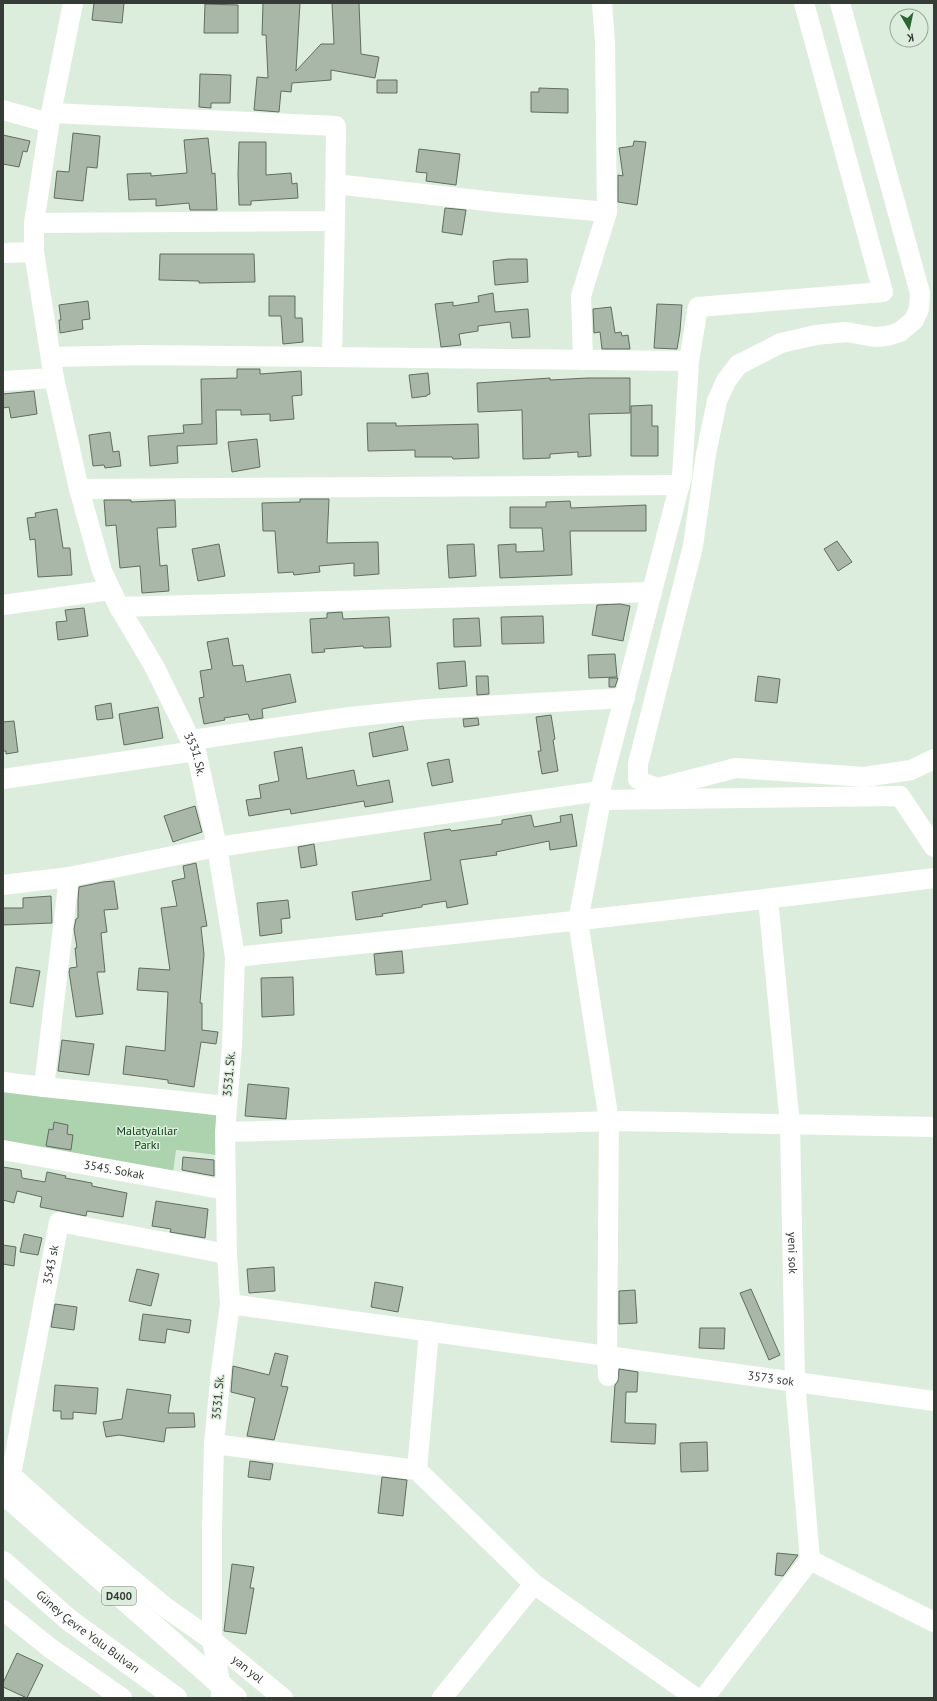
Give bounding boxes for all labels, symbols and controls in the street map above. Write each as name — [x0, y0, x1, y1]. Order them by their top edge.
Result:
north arrow — [889, 8, 929, 48]
text: K — [906, 30, 915, 45]
street label: 3531. Sk. — [181, 729, 209, 778]
street label: 3531. Sk. — [219, 1051, 238, 1097]
park label: Malatyalılar Parkı — [117, 1123, 177, 1152]
street label: 3545. Sokak — [83, 1157, 146, 1182]
street label: yeni sok — [785, 1232, 801, 1274]
street label: 3543 sk — [39, 1243, 62, 1286]
street label: 3573 sok — [747, 1367, 795, 1389]
street label: 3531. Sk. — [208, 1374, 227, 1420]
street label: Güney Çevre Yolu Bulvarı — [33, 1587, 143, 1676]
road number: D400 — [102, 1587, 136, 1605]
street label: yan yol — [229, 1651, 267, 1686]

